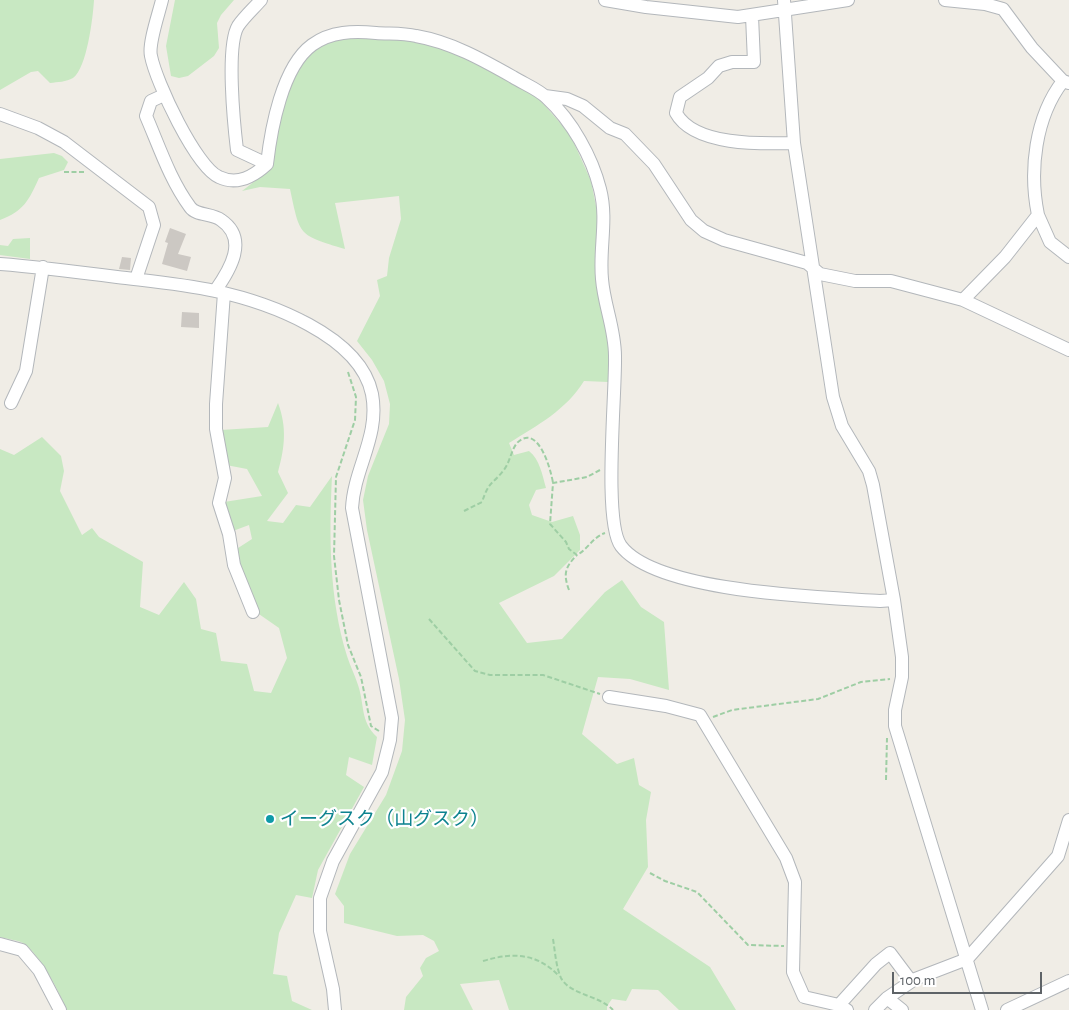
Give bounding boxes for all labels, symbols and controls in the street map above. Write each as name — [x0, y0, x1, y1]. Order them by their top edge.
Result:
place label: イーグスク（山グスク） — [280, 808, 489, 830]
marker: イーグスク（山グスク） — [264, 813, 276, 825]
scale bar — [894, 962, 1044, 994]
text: 100 m — [900, 973, 935, 988]

